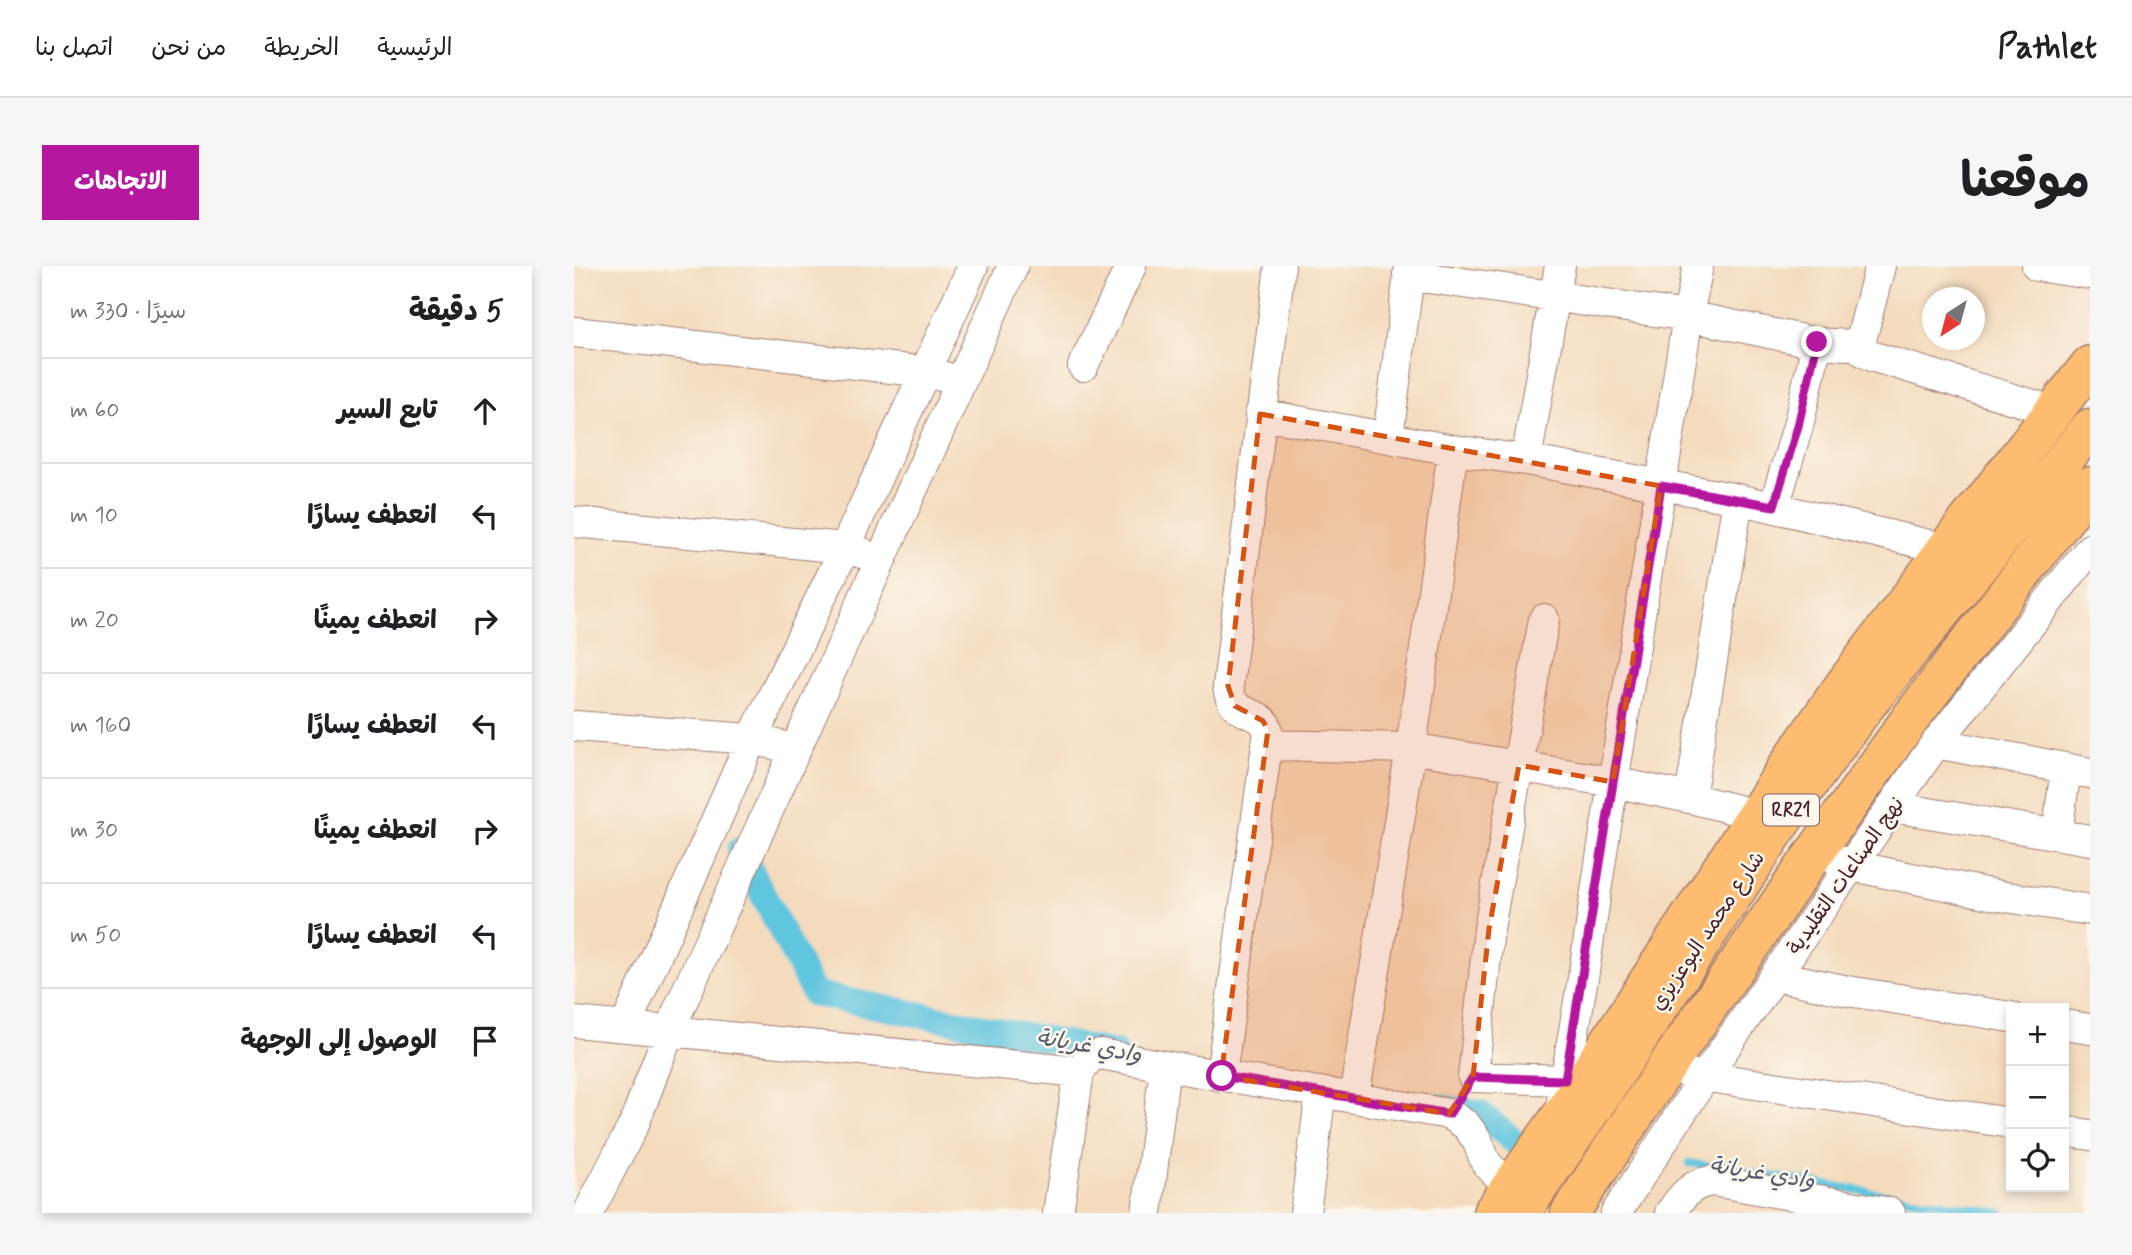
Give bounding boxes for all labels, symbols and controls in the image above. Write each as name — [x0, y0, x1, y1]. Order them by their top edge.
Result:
text: Pathlet — [1997, 26, 2097, 70]
text: اتصل بنا — [35, 33, 113, 64]
text: من نحن — [151, 33, 226, 64]
text: الخريطة — [264, 33, 339, 64]
text: الرئيسية — [377, 33, 453, 64]
button: الاتجاهات — [42, 145, 199, 220]
text: موقعنا — [1960, 150, 2090, 215]
north arrow — [1922, 287, 1985, 350]
text: 5 دقيقة — [409, 292, 504, 331]
text: سيرًا · 330 m — [70, 297, 186, 327]
route end — [1801, 326, 1832, 357]
icon: ahead — [466, 392, 504, 430]
text: تابع السير — [337, 394, 437, 428]
text: 60 m — [70, 396, 119, 426]
icon: left — [466, 497, 504, 535]
text: انعطف يسارًا — [307, 499, 437, 533]
text: 10 m — [70, 501, 118, 531]
icon: right — [466, 602, 504, 640]
text: انعطف يمينًا — [314, 604, 437, 638]
text: 20 m — [70, 606, 119, 636]
icon: left — [466, 707, 504, 745]
text: انعطف يسارًا — [307, 709, 437, 743]
text: 160 m — [70, 711, 131, 741]
street label: نهج الصناعات التقليدية — [1781, 791, 1911, 961]
road number: RR21 — [1763, 794, 1819, 825]
icon: right — [466, 812, 504, 850]
text: انعطف يمينًا — [314, 814, 437, 848]
text: 30 m — [70, 816, 118, 846]
street label: شارع محمد البوعزيزي — [1644, 846, 1772, 1016]
icon: left — [466, 917, 504, 955]
text: انعطف يسارًا — [307, 919, 437, 953]
text: 50 m — [70, 921, 122, 951]
map controls — [2006, 1003, 2069, 1192]
button: + — [2006, 1003, 2069, 1066]
icon: arrive — [466, 1022, 504, 1060]
water label: وادي غريانة — [1034, 1023, 1144, 1071]
text: الوصول إلى الوجهة — [240, 1024, 437, 1058]
route start — [1206, 1060, 1237, 1091]
button: − — [2006, 1066, 2069, 1129]
button: locate — [2006, 1129, 2069, 1192]
water label: وادي غريانة — [1707, 1151, 1817, 1197]

